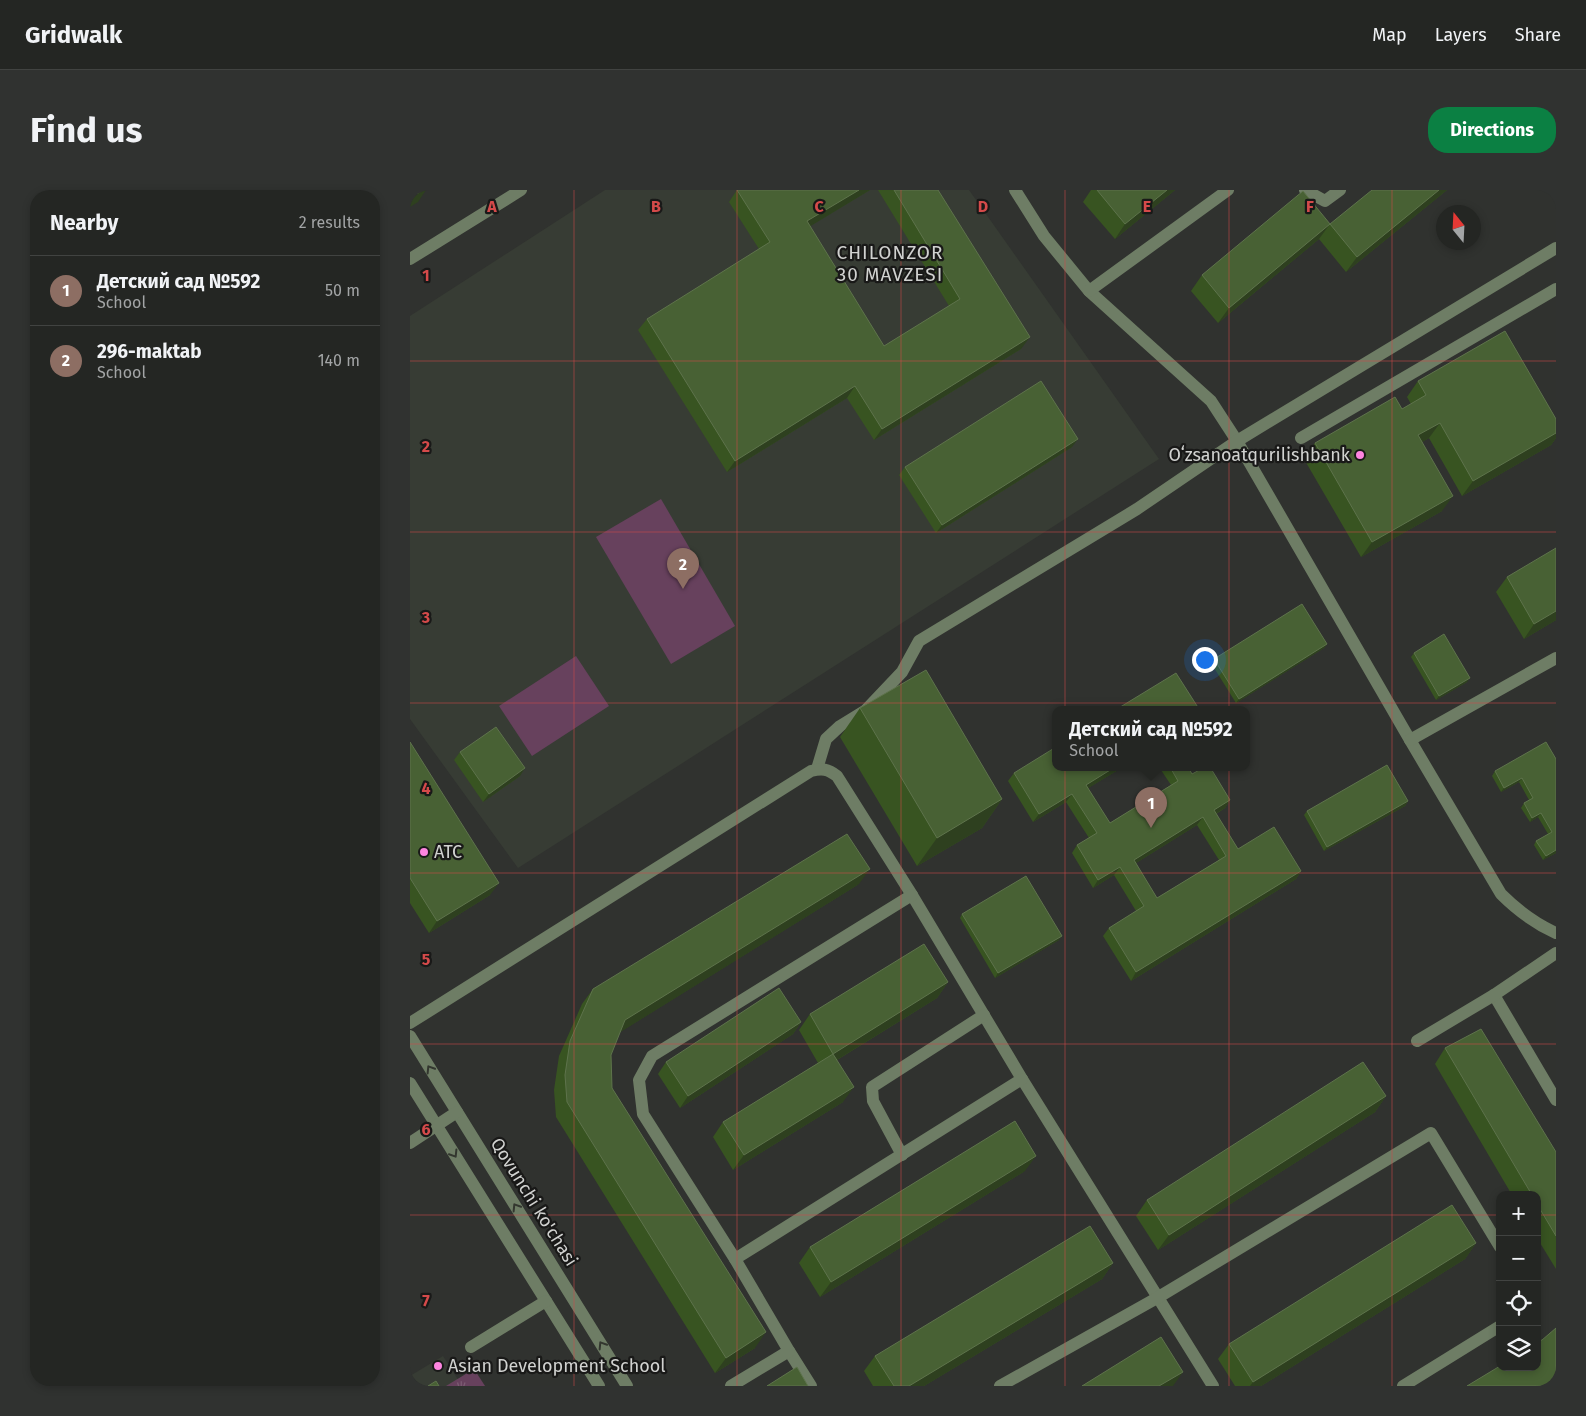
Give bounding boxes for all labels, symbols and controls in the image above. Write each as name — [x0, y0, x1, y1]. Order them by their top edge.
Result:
text: Gridwalk — [25, 21, 122, 49]
text: Map — [1372, 24, 1407, 46]
text: Layers — [1435, 24, 1487, 46]
text: Share — [1515, 24, 1561, 46]
button: Directions — [1428, 107, 1556, 153]
text: Find us — [30, 109, 142, 151]
text: A — [486, 197, 497, 216]
text: B — [651, 197, 661, 216]
text: C — [814, 197, 824, 216]
text: D — [978, 197, 988, 216]
text: E — [1143, 197, 1151, 216]
text: F — [1306, 197, 1314, 216]
north arrow — [1436, 205, 1481, 250]
text: Nearby — [50, 210, 118, 236]
text: 2 results — [299, 213, 360, 232]
district label: CHILONZOR 30 MAVZESI — [837, 241, 943, 286]
text: 1 — [422, 266, 430, 285]
text: Детcкий сад №592 — [97, 270, 260, 293]
text: 1 — [62, 281, 70, 300]
text: 50 m — [325, 281, 360, 300]
text: School — [97, 293, 146, 312]
text: 296-maktab — [97, 340, 202, 363]
text: 2 — [62, 351, 70, 370]
text: 140 m — [318, 351, 360, 370]
text: School — [97, 363, 146, 382]
text: 2 — [422, 437, 430, 456]
place label: Oʻzsanoatqurilishbank — [1169, 444, 1351, 466]
marker: Oʻzsanoatqurilishbank — [1354, 449, 1366, 461]
pin: 2 — [667, 548, 699, 589]
text: 3 — [421, 608, 430, 627]
your location — [1192, 647, 1218, 673]
popup — [1052, 706, 1250, 771]
text: Детcкий сад №592 — [1069, 718, 1233, 741]
text: School — [1069, 741, 1118, 760]
text: 4 — [421, 779, 431, 798]
pin: 1 — [1135, 787, 1167, 828]
place label: АТС — [434, 841, 462, 863]
marker: АТС — [418, 846, 430, 858]
text: 5 — [422, 950, 431, 969]
one-way arrow — [427, 1065, 437, 1074]
text: 6 — [421, 1120, 431, 1139]
street label: Qovunchi ko'chasi — [486, 1134, 582, 1270]
one-way arrow — [448, 1149, 458, 1158]
map controls — [1496, 1191, 1541, 1371]
button: + — [1496, 1191, 1541, 1236]
one-way arrow — [513, 1203, 522, 1212]
button: − — [1496, 1236, 1541, 1281]
button: locate — [1496, 1281, 1541, 1326]
text: 7 — [422, 1291, 430, 1310]
button: layers — [1496, 1326, 1541, 1371]
one-way arrow — [598, 1341, 608, 1350]
place label: Asian Development School — [448, 1355, 666, 1377]
marker: Asian Development School — [432, 1360, 444, 1372]

